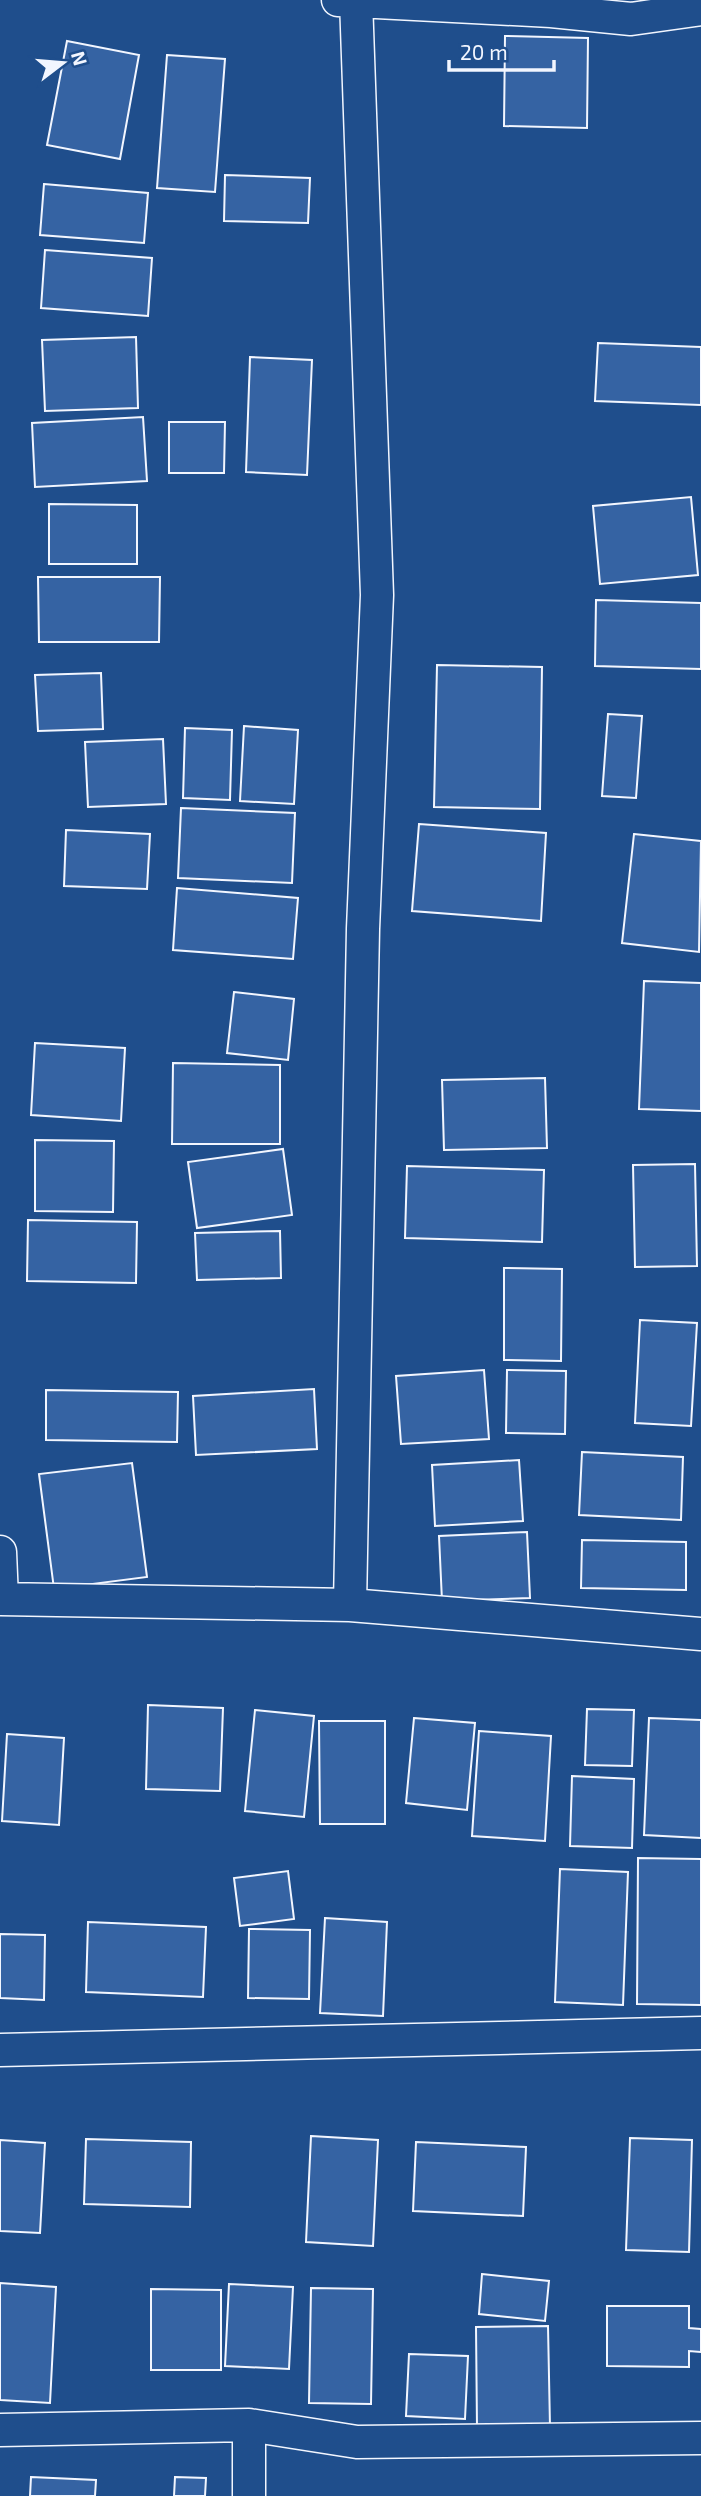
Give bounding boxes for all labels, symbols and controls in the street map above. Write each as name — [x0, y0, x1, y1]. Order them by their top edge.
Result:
north arrow — [28, 28, 98, 98]
scale bar — [449, 28, 554, 72]
text: 20 m — [460, 39, 508, 64]
text: N — [67, 48, 93, 68]

